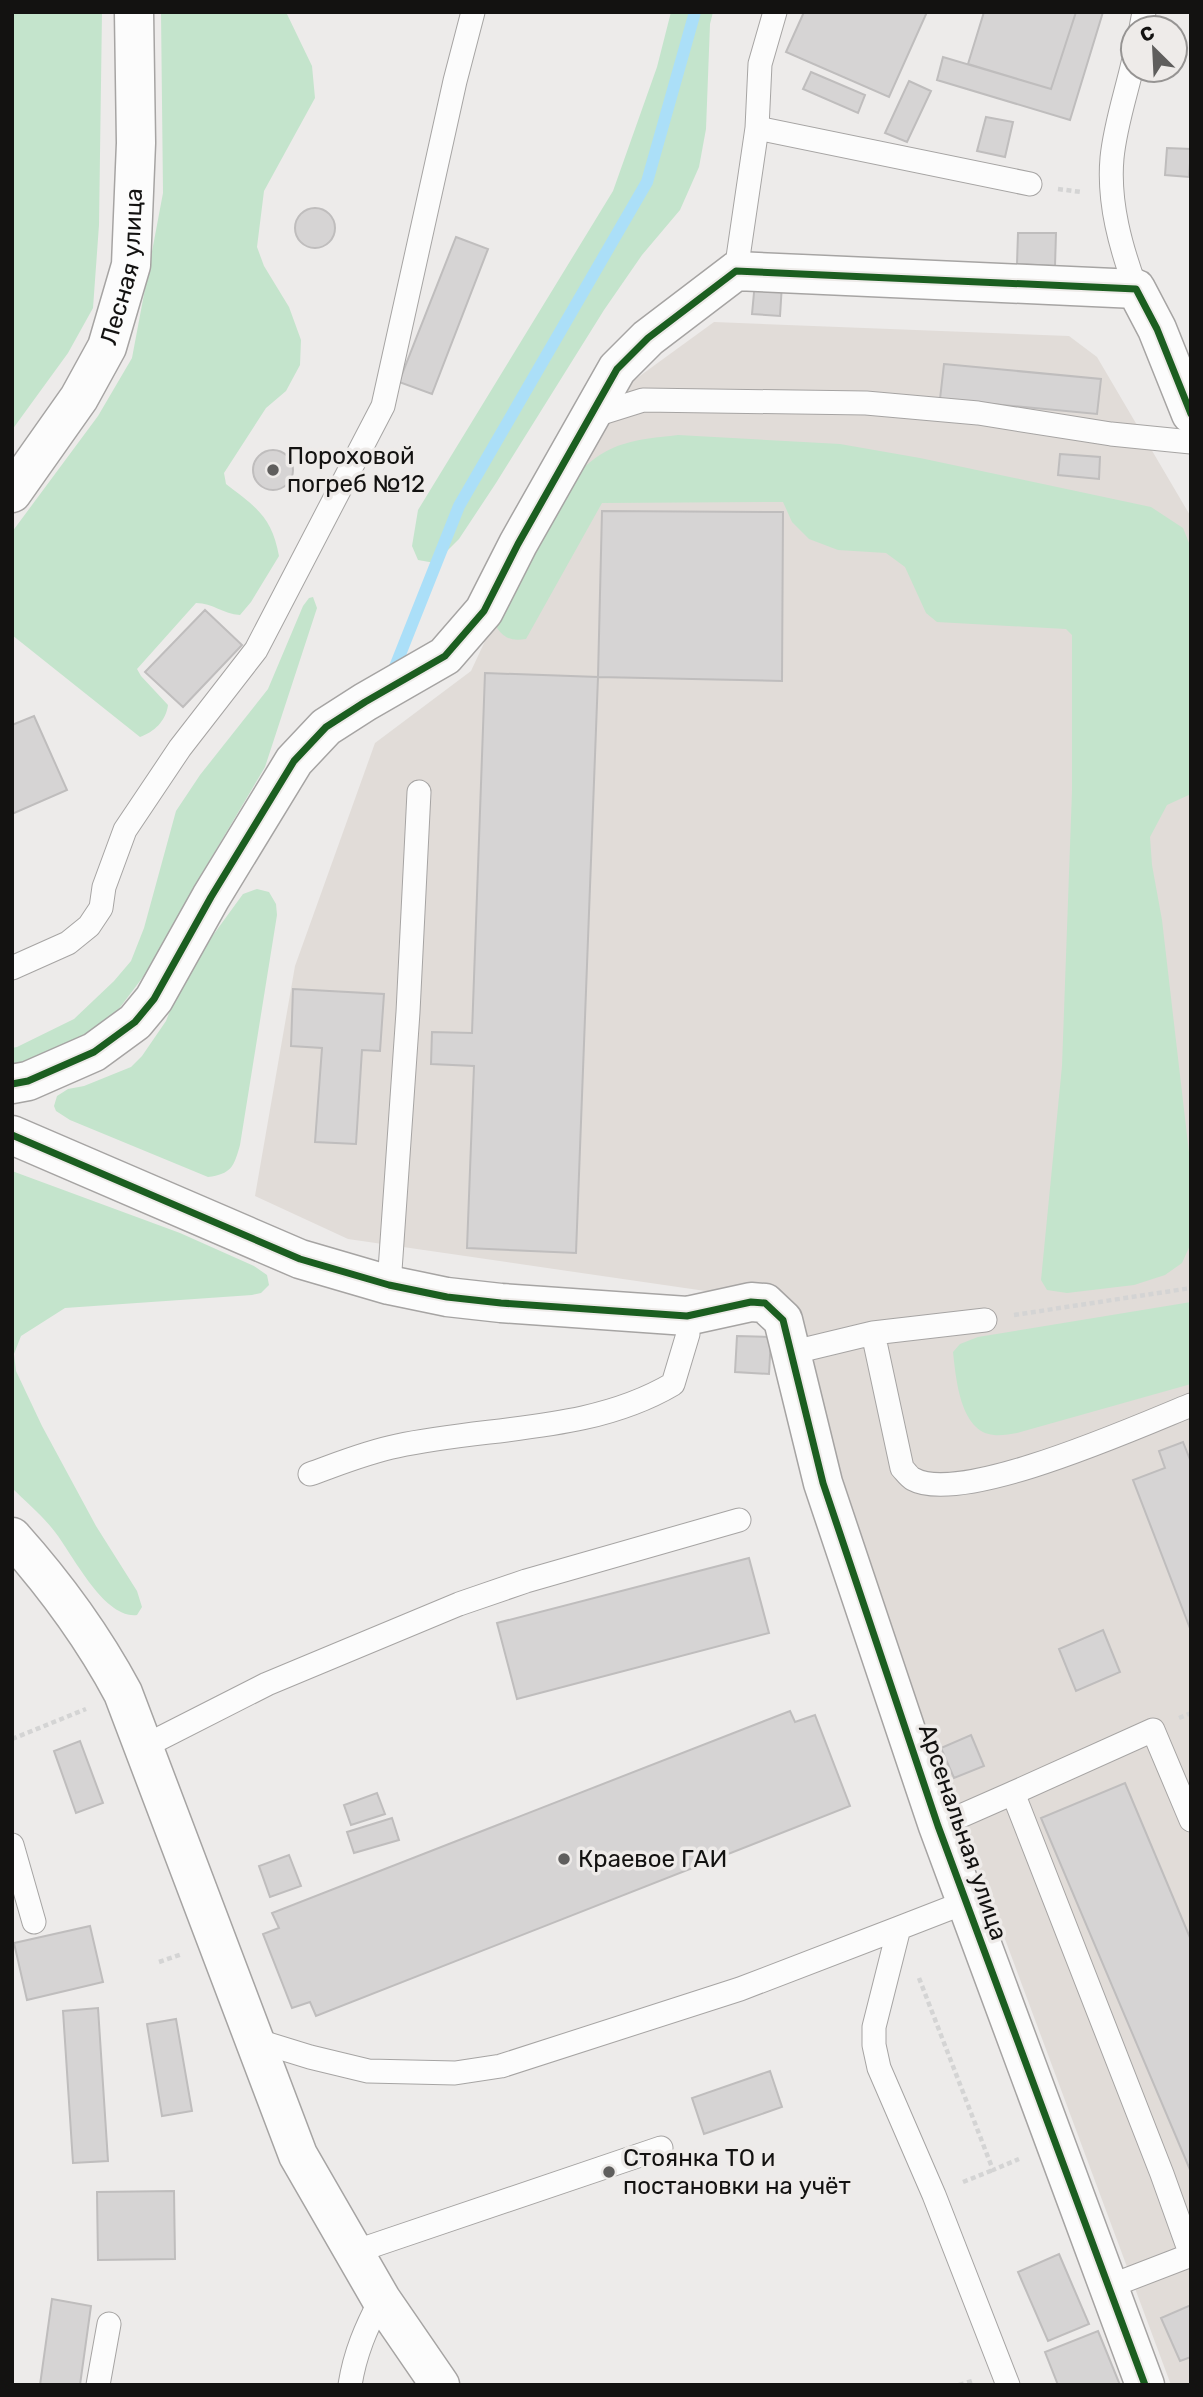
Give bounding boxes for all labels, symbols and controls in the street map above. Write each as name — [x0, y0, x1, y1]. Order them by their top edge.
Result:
north arrow — [1119, 14, 1189, 84]
text: С — [1137, 21, 1158, 47]
street label: Лесная улица — [94, 188, 148, 348]
place label: Пороховой погреб №12 — [287, 442, 425, 498]
marker: Пороховой погреб №12 — [265, 462, 281, 478]
street label: Арсенальная улица — [913, 1720, 1013, 1944]
place label: Краевое ГАИ — [578, 1845, 727, 1873]
marker: Краевое ГАИ — [556, 1851, 572, 1867]
place label: Стоянка ТО и постановки на учёт — [623, 2144, 851, 2200]
marker: Стоянка ТО и постановки на учёт — [601, 2164, 617, 2180]

